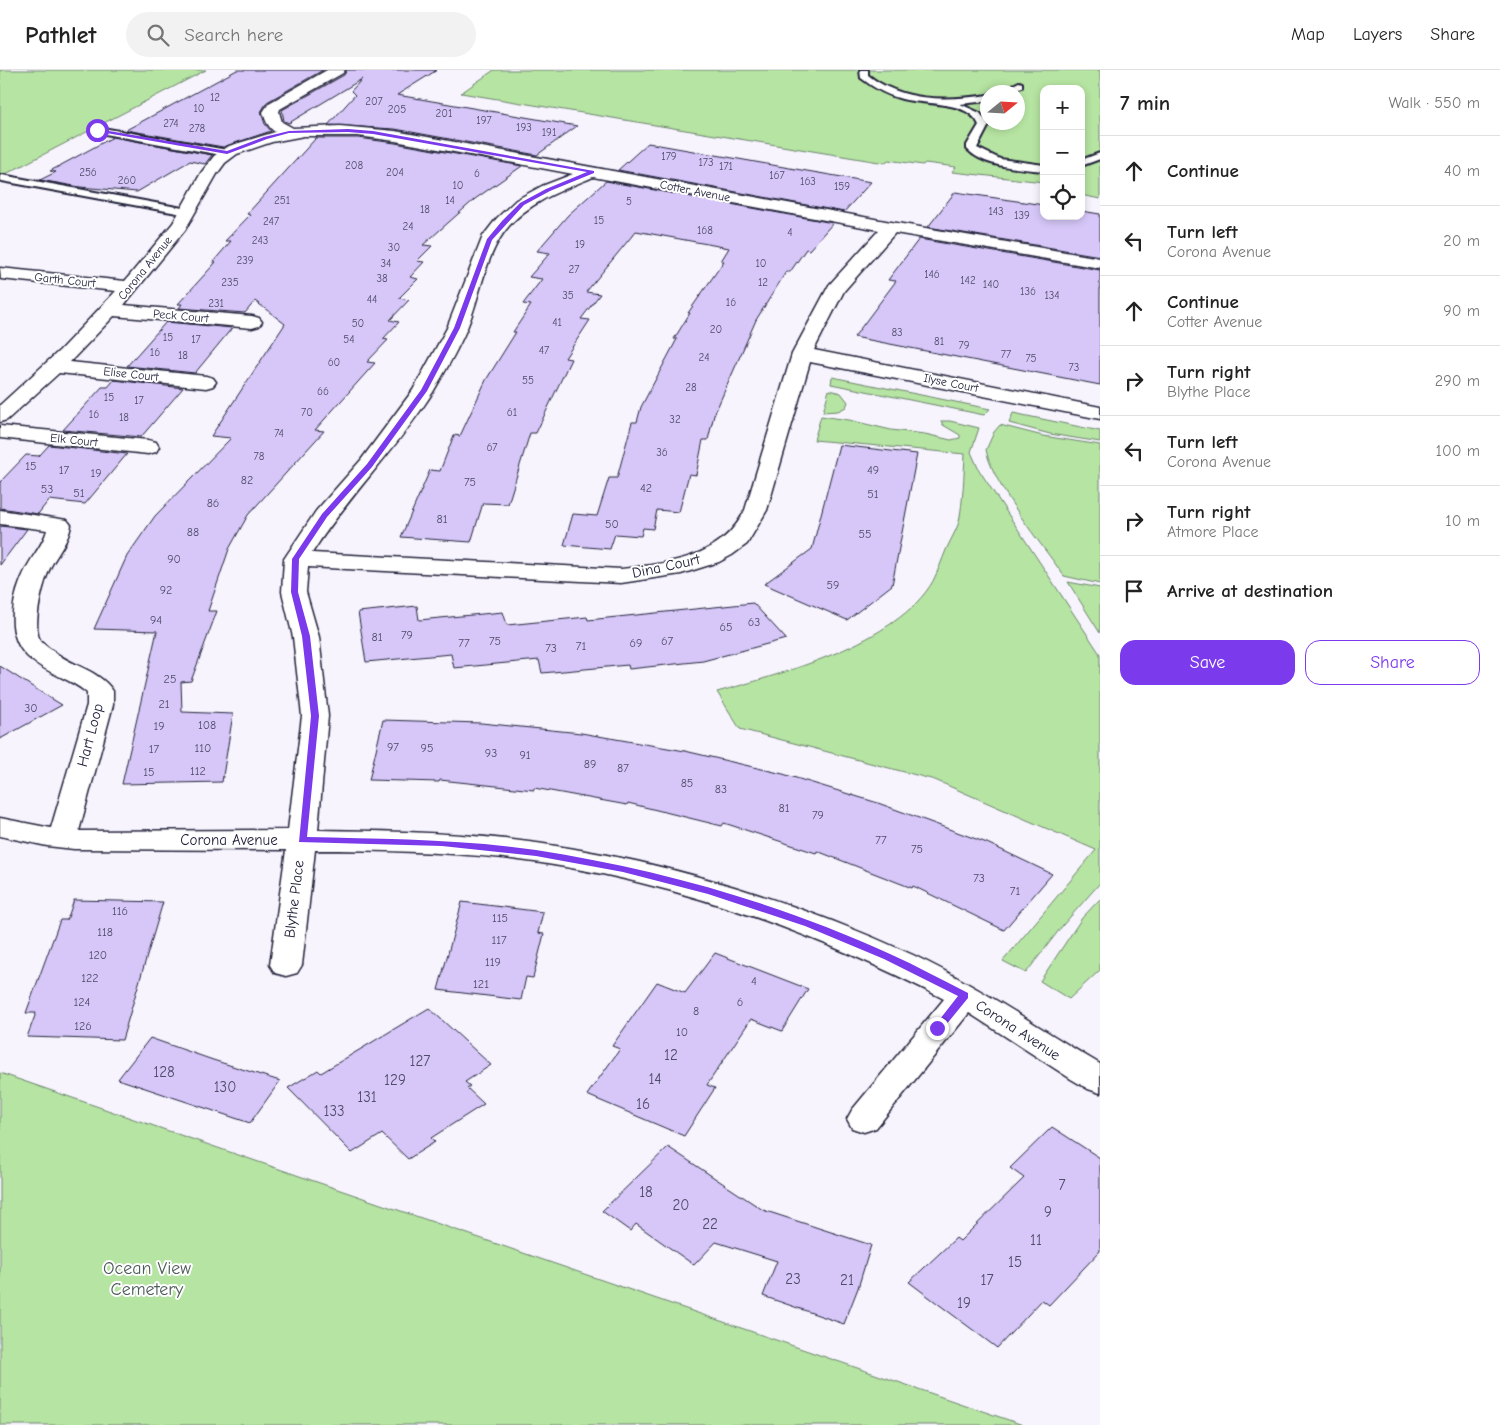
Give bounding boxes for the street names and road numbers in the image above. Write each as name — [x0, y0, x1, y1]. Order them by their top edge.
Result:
street label: Cotter Avenue — [659, 177, 731, 205]
street label: Corona Avenue — [115, 233, 175, 303]
street label: Garth Court — [34, 270, 97, 290]
street label: Peck Court — [153, 307, 210, 325]
street label: Elise Court — [103, 364, 160, 384]
street label: Ilyse Court — [922, 371, 980, 395]
street label: Elk Court — [50, 431, 99, 450]
street label: Dina Court — [630, 550, 702, 582]
street label: Hart Loop — [73, 701, 107, 769]
street label: Corona Avenue — [180, 831, 278, 849]
street label: Blythe Place — [280, 859, 308, 939]
street label: Corona Avenue — [972, 996, 1064, 1064]

